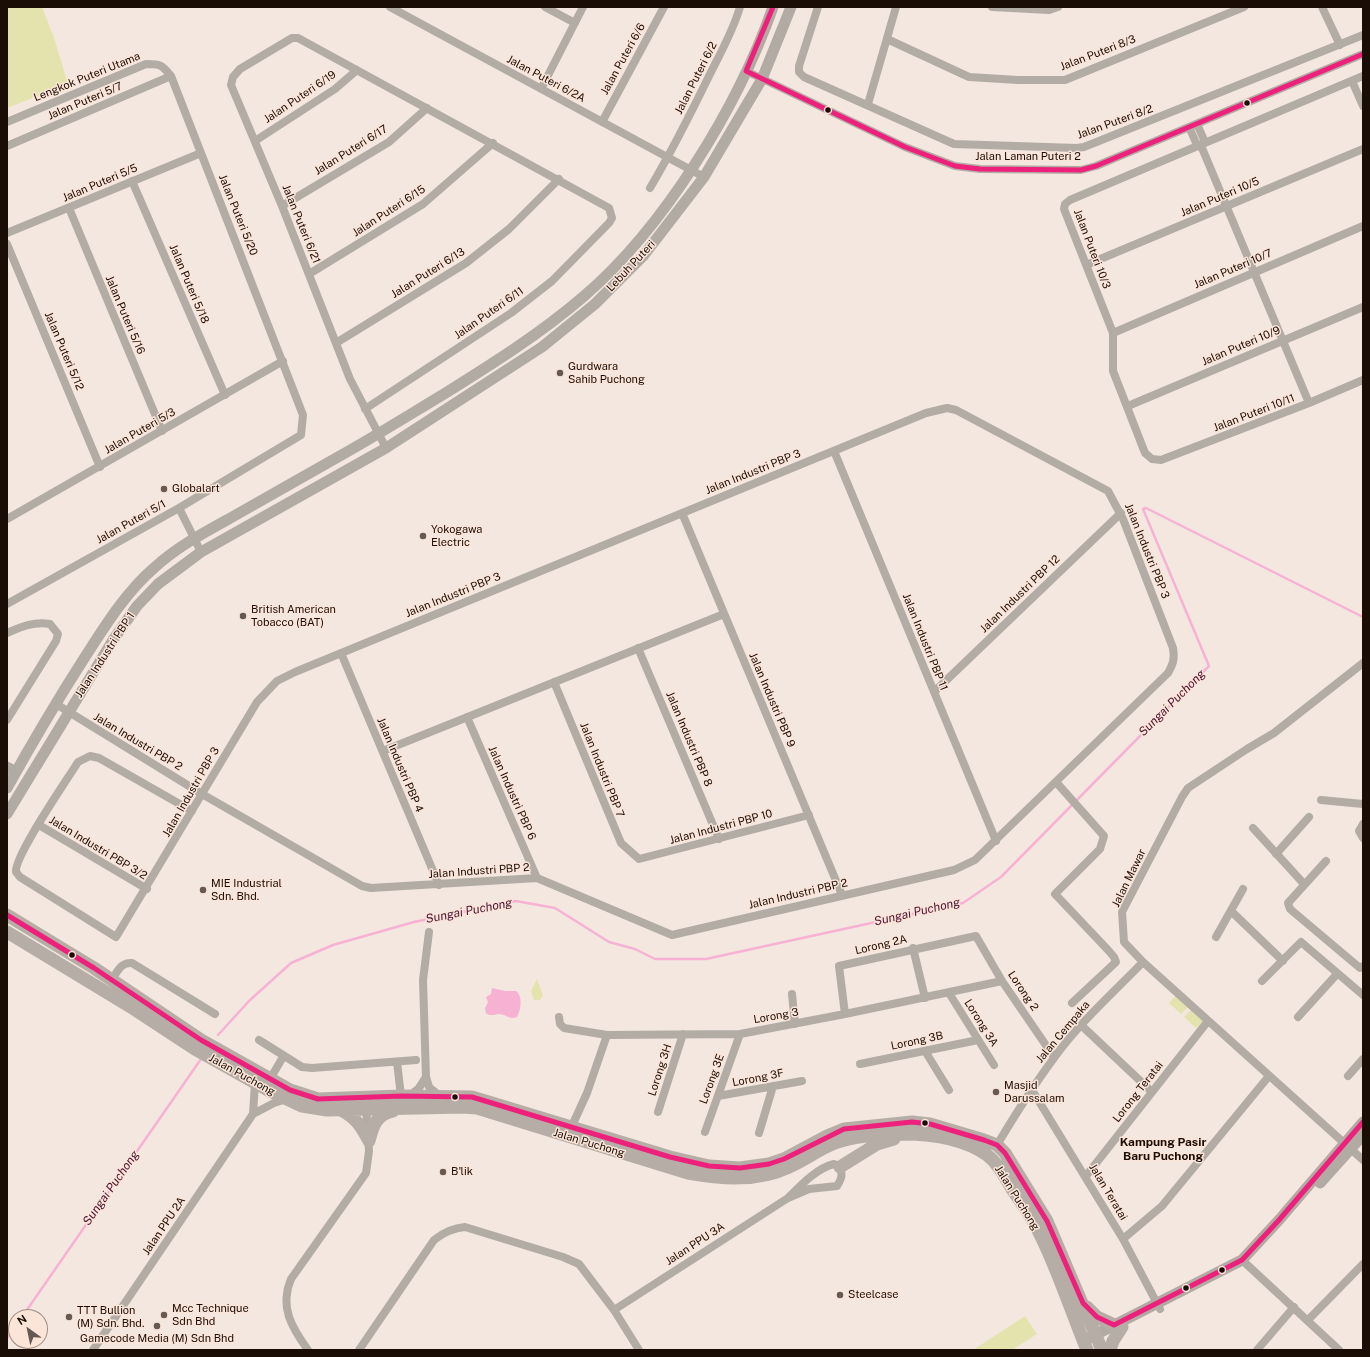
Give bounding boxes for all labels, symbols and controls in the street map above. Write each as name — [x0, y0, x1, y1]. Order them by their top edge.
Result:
street label: Jalan Puteri 6/6 — [598, 21, 648, 97]
street label: Jalan Puteri 8/3 — [1058, 32, 1138, 74]
street label: Jalan Puteri 6/2 — [672, 40, 720, 116]
street label: Lengkok Puteri Utama — [32, 50, 142, 104]
street label: Jalan Puteri 6/2A — [504, 53, 588, 105]
street label: Jalan Puteri 6/19 — [261, 68, 339, 126]
street label: Jalan Puteri 5/7 — [46, 79, 124, 123]
unlabelled marker — [1242, 98, 1252, 108]
street label: Jalan Puteri 8/2 — [1075, 102, 1155, 142]
unlabelled marker — [823, 105, 833, 115]
street label: Jalan Puteri 6/17 — [312, 122, 390, 178]
street label: Jalan Laman Puteri 2 — [975, 150, 1081, 164]
street label: Jalan Puteri 5/5 — [61, 161, 139, 205]
street label: Jalan Puteri 5/20 — [216, 173, 260, 257]
street label: Jalan Puteri 10/5 — [1179, 174, 1261, 220]
street label: Jalan Puteri 6/15 — [350, 182, 428, 240]
street label: Jalan Puteri 6/21 — [279, 183, 323, 265]
street label: Jalan Puteri 10/3 — [1071, 207, 1113, 291]
street label: Lebuh Puteri — [604, 238, 658, 294]
street label: Jalan Puteri 5/18 — [166, 242, 212, 326]
street label: Jalan Puteri 6/13 — [389, 245, 467, 301]
street label: Jalan Puteri 10/7 — [1192, 247, 1274, 291]
street label: Jalan Puteri 5/16 — [102, 274, 148, 356]
street label: Jalan Puteri 6/11 — [452, 284, 526, 342]
street label: Jalan Puteri 5/12 — [41, 310, 87, 392]
street label: Jalan Puteri 10/9 — [1200, 323, 1282, 369]
place label: Gurdwara Sahib Puchong — [568, 360, 645, 386]
marker: Gurdwara Sahib Puchong — [555, 368, 565, 378]
street label: Jalan Puteri 10/11 — [1211, 391, 1297, 435]
street label: Jalan Puteri 5/3 — [102, 405, 178, 457]
street label: Jalan Industri PBP 3 — [703, 447, 803, 497]
place label: Globalart — [172, 482, 220, 496]
marker: Globalart — [159, 484, 169, 494]
street label: Jalan Puteri 5/1 — [94, 497, 168, 547]
street label: Jalan Industri PBP 3 — [1122, 501, 1172, 601]
place label: Yokogawa Electric — [431, 523, 482, 549]
marker: Yokogawa Electric — [418, 531, 428, 541]
street label: Jalan Industri PBP 12 — [977, 553, 1063, 635]
street label: Jalan Industri PBP 3 — [403, 570, 503, 620]
street label: Jalan Industri PBP 11 — [899, 591, 951, 693]
place label: British American Tobacco (BAT) — [251, 603, 336, 629]
street label: Jalan Industri PBP 1 — [72, 610, 138, 700]
marker: British American Tobacco (BAT) — [238, 611, 248, 621]
street label: Jalan Industri PBP 9 — [746, 651, 798, 749]
water label: Sungai Puchong — [1136, 667, 1208, 739]
street label: Jalan Industri PBP 8 — [663, 690, 715, 788]
street label: Jalan Industri PBP 2 — [91, 710, 185, 774]
street label: Jalan Industri PBP 4 — [374, 716, 426, 814]
street label: Jalan Industri PBP 7 — [577, 721, 627, 819]
street label: Jalan Industri PBP 6 — [485, 744, 539, 842]
street label: Jalan Industri PBP 3 — [160, 745, 222, 839]
street label: Jalan Industri PBP 10 — [668, 807, 774, 847]
street label: Jalan Industri PBP 3/2 — [47, 813, 149, 883]
street label: Jalan Mawar — [1109, 847, 1149, 909]
street label: Jalan Industri PBP 2 — [428, 861, 530, 881]
street label: Jalan Industri PBP 2 — [747, 876, 849, 912]
place label: MIE Industrial Sdn. Bhd. — [211, 877, 282, 903]
marker: MIE Industrial Sdn. Bhd. — [198, 885, 208, 895]
water label: Sungai Puchong — [873, 895, 961, 929]
water label: Sungai Puchong — [424, 896, 514, 926]
street label: Lorong 2A — [854, 933, 908, 957]
unlabelled marker — [67, 950, 77, 960]
street label: Lorong 2 — [1005, 969, 1041, 1013]
street label: Lorong 3A — [961, 997, 1001, 1049]
street label: Jalan Cempaka — [1033, 998, 1093, 1066]
street label: Lorong 3 — [752, 1006, 800, 1026]
street label: Lorong 3B — [890, 1029, 944, 1053]
street label: Lorong 3H — [645, 1042, 675, 1098]
street label: Jalan Puchong — [207, 1051, 277, 1099]
street label: Lorong 3E — [697, 1052, 727, 1106]
street label: Lorong Teratai — [1110, 1059, 1166, 1125]
street label: Lorong 3F — [731, 1067, 785, 1089]
place label: Masjid Darussalam — [1004, 1079, 1064, 1105]
marker: Masjid Darussalam — [991, 1087, 1001, 1097]
unlabelled marker — [450, 1092, 460, 1102]
unlabelled marker — [920, 1118, 930, 1128]
street label: Jalan Puchong — [552, 1126, 626, 1160]
district label: Kampung Pasir Baru Puchong — [1120, 1135, 1206, 1163]
water label: Sungai Puchong — [80, 1148, 142, 1228]
street label: Jalan Teratai — [1086, 1161, 1130, 1223]
street label: Jalan Puchong — [992, 1163, 1042, 1233]
place label: B'lik — [451, 1165, 473, 1179]
marker: B'lik — [438, 1167, 448, 1177]
street label: Jalan PPU 2A — [140, 1194, 188, 1258]
street label: Jalan PPU 3A — [663, 1220, 727, 1268]
unlabelled marker — [1217, 1265, 1227, 1275]
unlabelled marker — [1181, 1283, 1191, 1293]
place label: Steelcase — [848, 1288, 899, 1302]
marker: Steelcase — [835, 1290, 845, 1300]
place label: Mcc Technique Sdn Bhd — [172, 1302, 249, 1328]
place label: TTT Bullion (M) Sdn. Bhd. — [77, 1304, 144, 1330]
north arrow — [8, 1309, 48, 1349]
marker: Mcc Technique Sdn Bhd — [159, 1310, 169, 1320]
text: N — [15, 1312, 29, 1327]
marker: TTT Bullion (M) Sdn. Bhd. — [64, 1312, 74, 1322]
marker: Gamecode Media (M) Sdn Bhd — [152, 1321, 162, 1331]
place label: Gamecode Media (M) Sdn Bhd — [80, 1332, 234, 1346]

